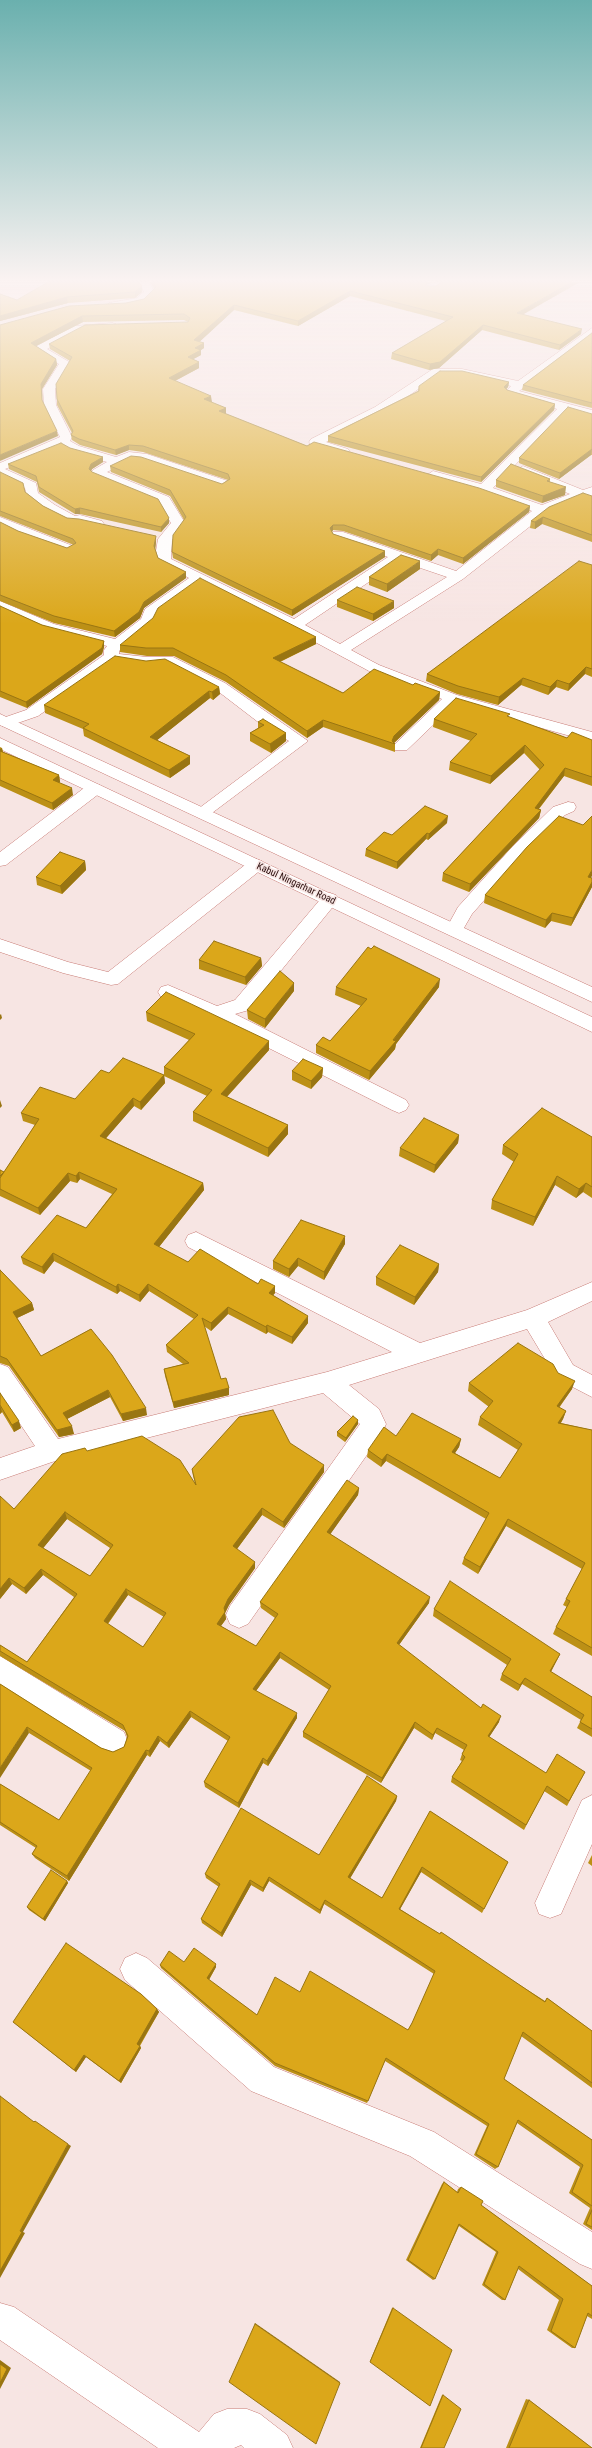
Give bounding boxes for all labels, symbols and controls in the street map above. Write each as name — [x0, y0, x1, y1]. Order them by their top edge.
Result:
street label: Kabul Ningarhar Road — [255, 860, 337, 908]

